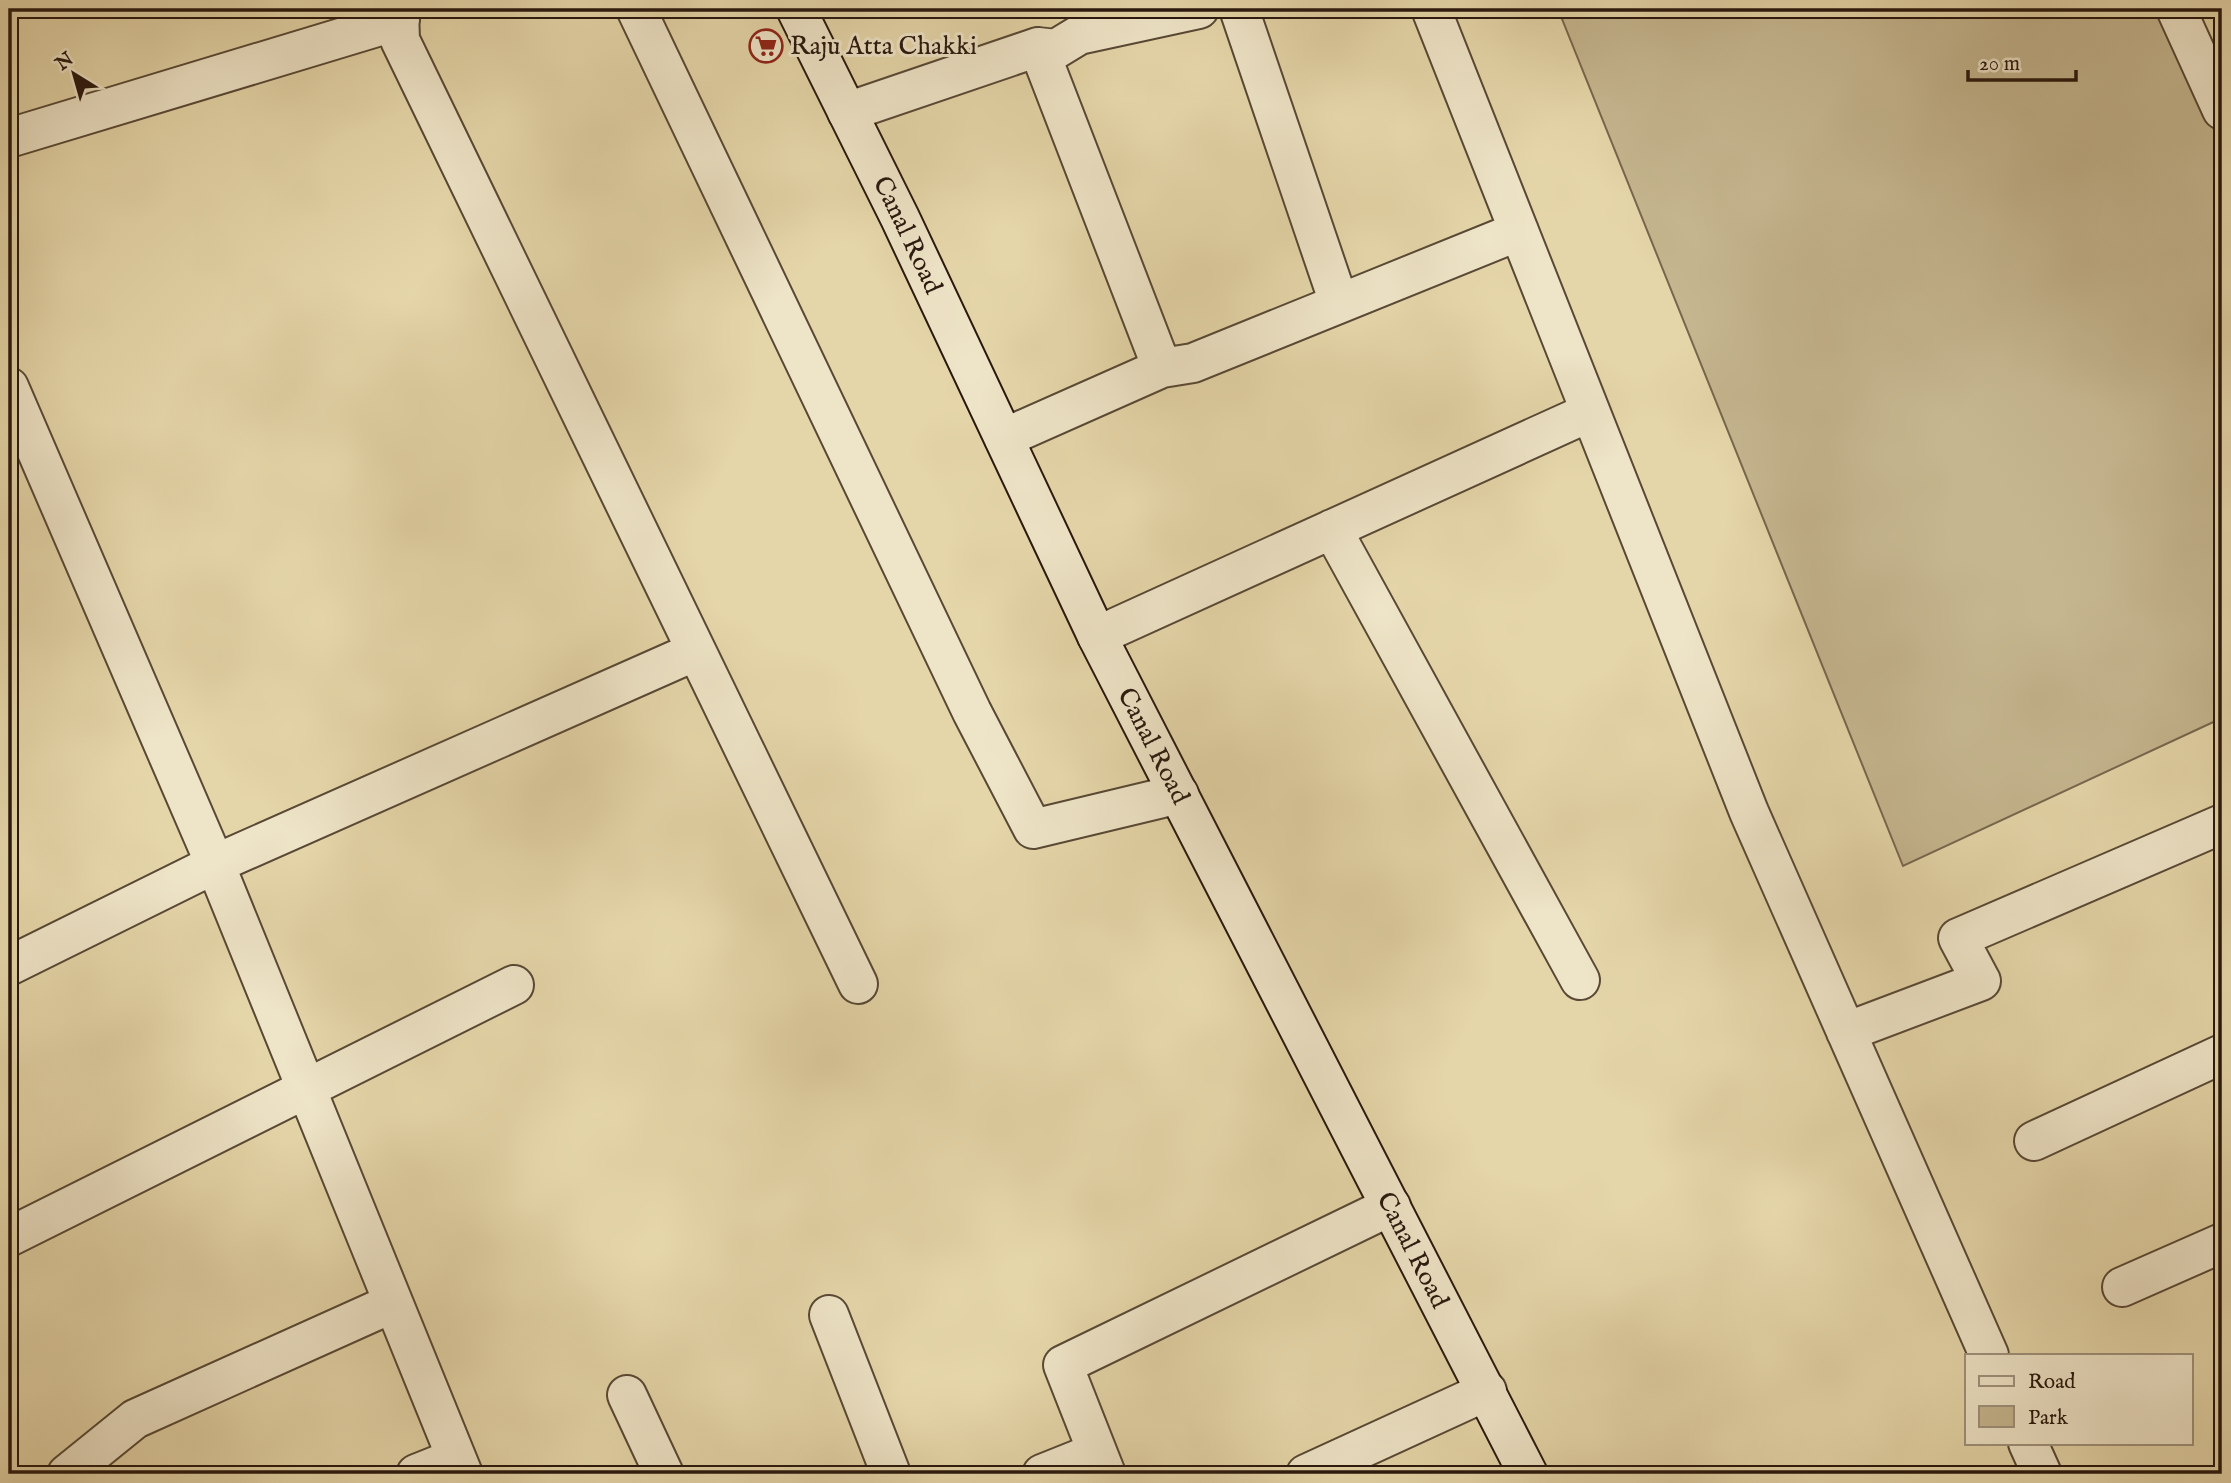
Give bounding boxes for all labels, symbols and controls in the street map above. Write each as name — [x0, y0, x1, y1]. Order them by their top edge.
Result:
supermarket icon: Raju Atta Chakki — [747, 27, 785, 65]
place label: Raju Atta Chakki — [790, 30, 977, 63]
north arrow — [38, 38, 108, 108]
scale bar — [1968, 38, 2077, 82]
text: N — [50, 47, 79, 77]
text: 20 m — [1979, 51, 2020, 78]
street label: Canal Road — [865, 171, 950, 299]
street label: Canal Road — [1110, 682, 1197, 810]
street label: Canal Road — [1369, 1186, 1456, 1314]
legend — [1965, 1354, 2192, 1444]
text: Road — [2028, 1369, 2076, 1396]
text: Park — [2028, 1405, 2069, 1432]

